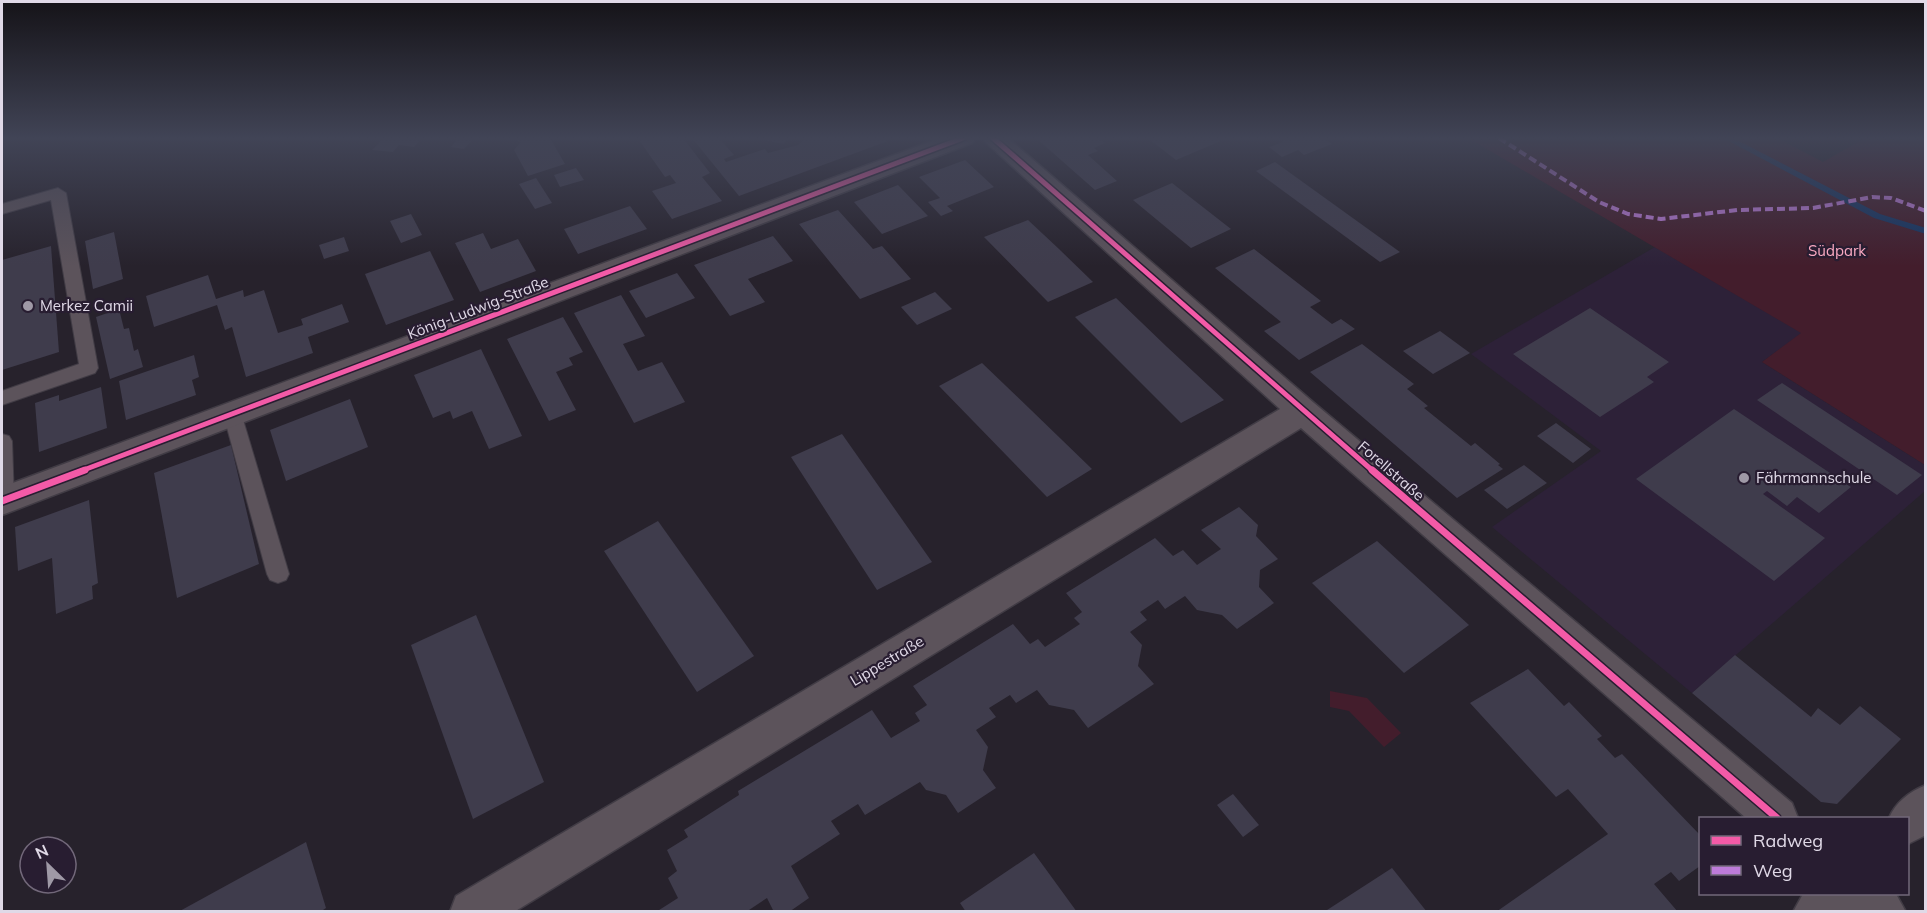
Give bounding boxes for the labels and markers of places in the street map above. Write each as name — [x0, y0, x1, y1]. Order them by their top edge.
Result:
place label: Merkez Camii — [40, 296, 133, 315]
marker: Merkez Camii — [21, 299, 35, 313]
place label: Fährmannschule — [1756, 468, 1871, 487]
marker: Fährmannschule — [1737, 471, 1751, 485]

